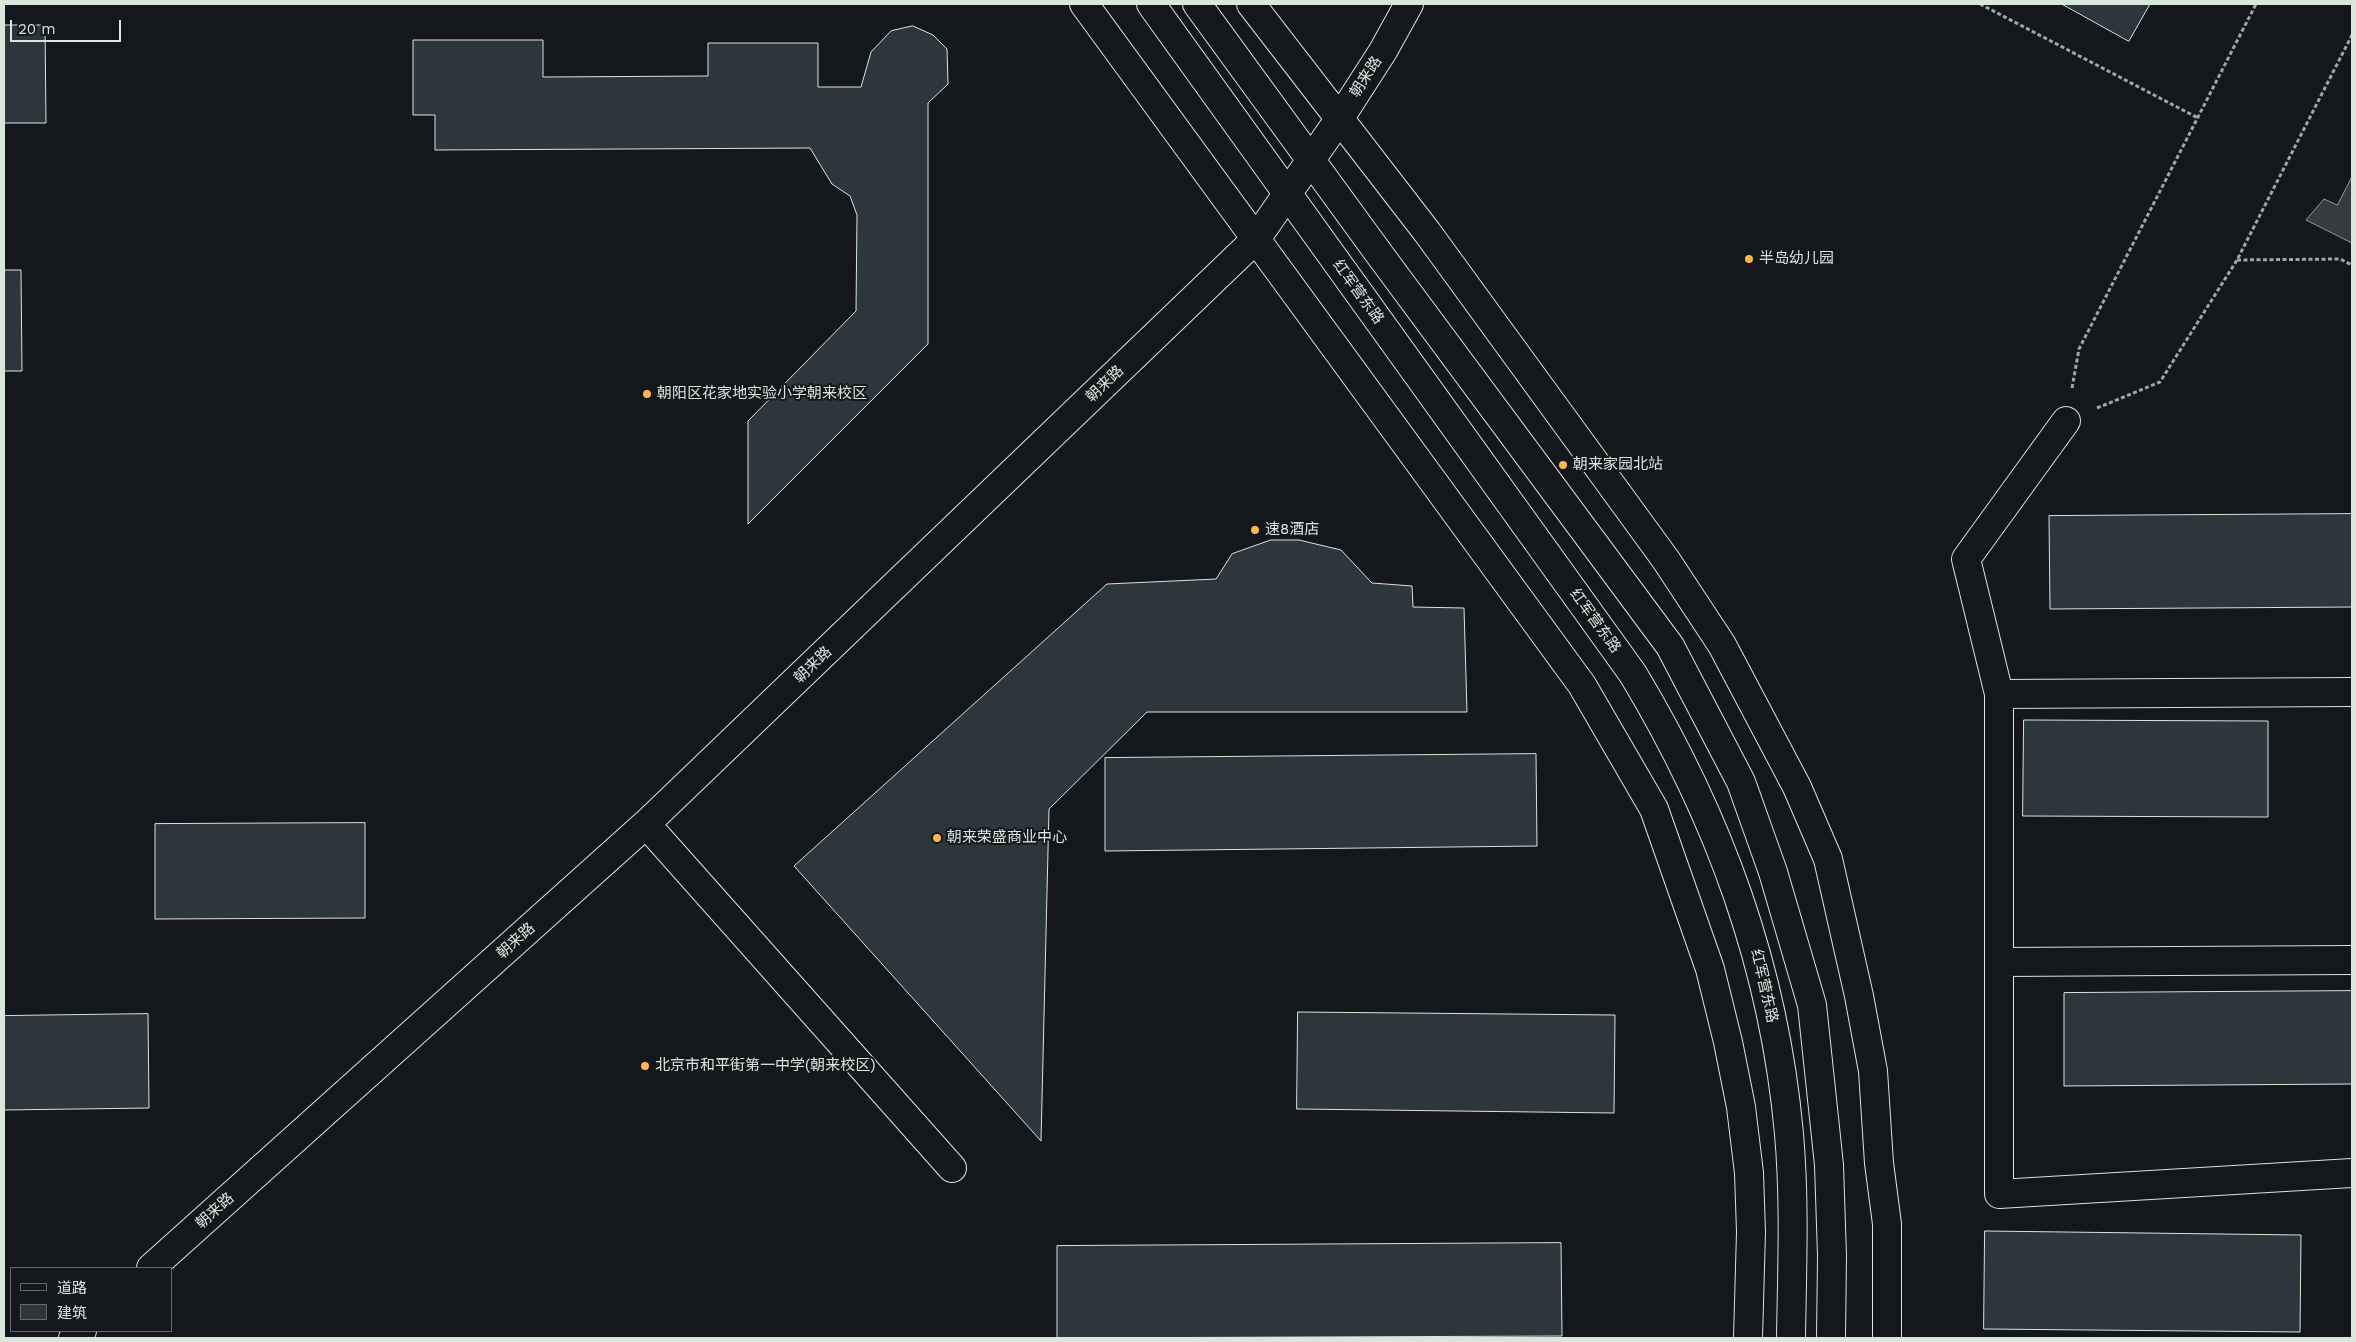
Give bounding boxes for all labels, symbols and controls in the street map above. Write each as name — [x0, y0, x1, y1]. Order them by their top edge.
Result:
scale bar — [12, 10, 124, 42]
text: 20 m — [18, 20, 56, 38]
street label: 朝来路 — [1346, 53, 1386, 101]
place label: 半岛幼儿园 — [1759, 250, 1834, 268]
marker: 半岛幼儿园 — [1743, 253, 1755, 265]
street label: 红军营东路 — [1329, 256, 1387, 328]
street label: 朝来路 — [1083, 362, 1127, 406]
place label: 朝阳区花家地实验小学朝来校区 — [657, 385, 867, 403]
marker: 朝阳区花家地实验小学朝来校区 — [641, 388, 653, 400]
place label: 朝来家园北站 — [1573, 456, 1663, 474]
marker: 朝来家园北站 — [1557, 459, 1569, 471]
place label: 速8酒店 — [1265, 521, 1319, 539]
marker: 速8酒店 — [1249, 524, 1261, 536]
street label: 红军营东路 — [1566, 585, 1624, 657]
street label: 朝来路 — [791, 643, 835, 687]
place label: 朝来荣盛商业中心 — [947, 829, 1067, 847]
marker: 朝来荣盛商业中心 — [931, 832, 943, 844]
street label: 朝来路 — [493, 919, 539, 963]
street label: 红军营东路 — [1747, 947, 1781, 1025]
place label: 北京市和平街第一中学(朝来校区) — [655, 1057, 875, 1075]
marker: 北京市和平街第一中学(朝来校区) — [639, 1060, 651, 1072]
street label: 朝来路 — [192, 1189, 238, 1233]
legend — [10, 1267, 172, 1332]
text: 道路 — [57, 1279, 87, 1297]
text: 建筑 — [57, 1304, 87, 1322]

